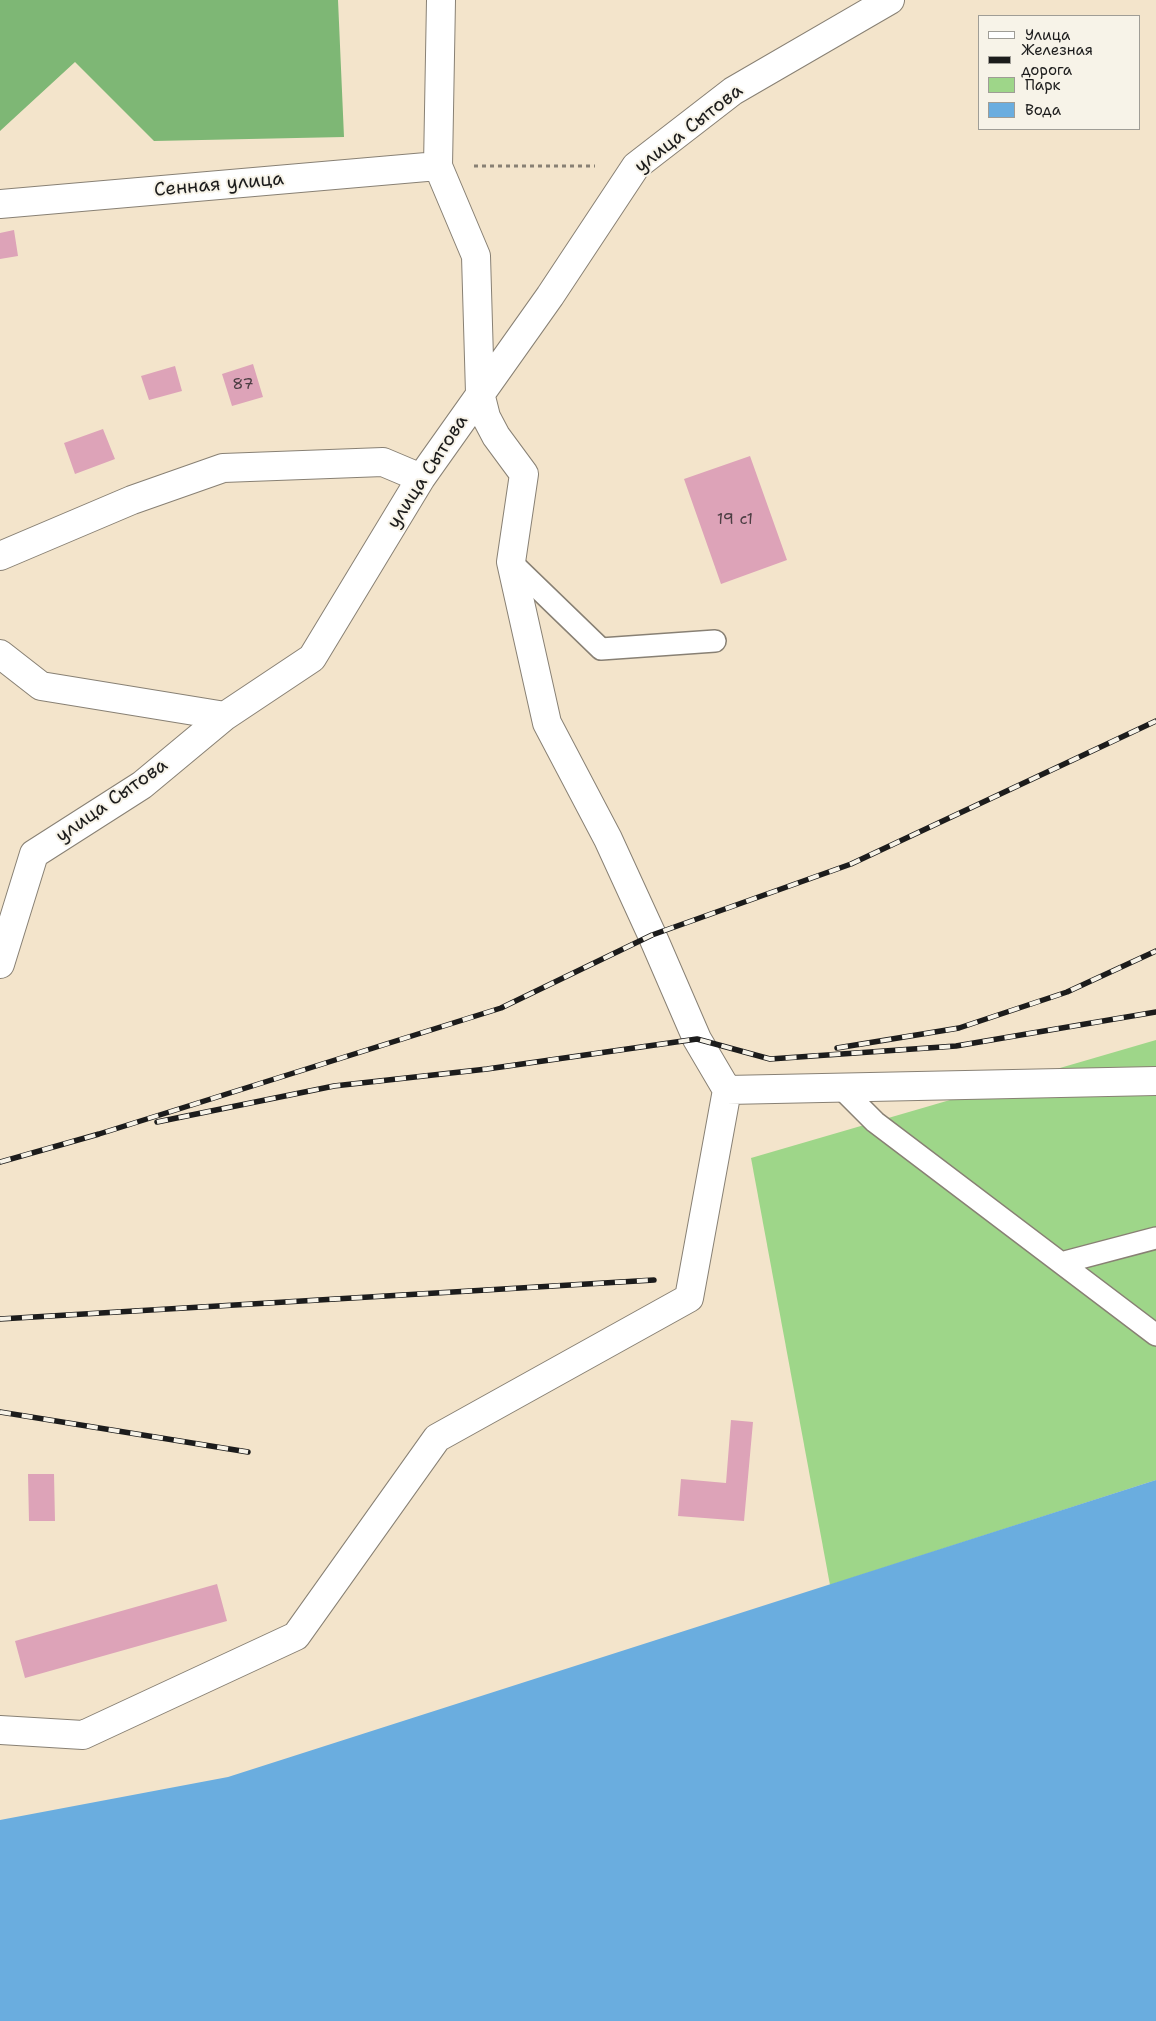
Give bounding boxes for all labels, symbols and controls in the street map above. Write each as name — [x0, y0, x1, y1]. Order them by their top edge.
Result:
legend — [978, 15, 1141, 130]
text: Улица — [1025, 25, 1070, 45]
text: Железная дорога — [1021, 40, 1093, 80]
text: Парк — [1025, 75, 1061, 95]
street label: улица Сытова — [630, 80, 748, 178]
text: Вода — [1025, 100, 1061, 120]
street label: Сенная улица — [153, 168, 285, 202]
house number: 87 — [232, 375, 254, 395]
street label: улица Сытова — [383, 411, 473, 533]
house number: 19 с1 — [717, 510, 753, 530]
street label: улица Сытова — [52, 754, 172, 848]

